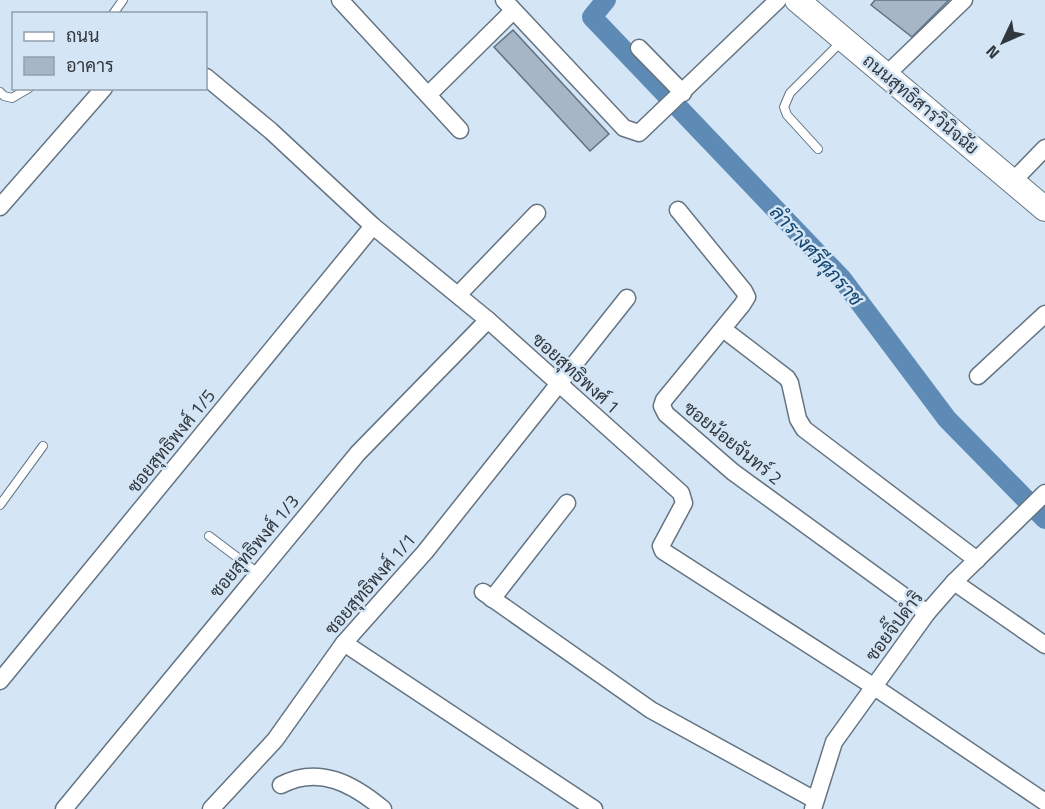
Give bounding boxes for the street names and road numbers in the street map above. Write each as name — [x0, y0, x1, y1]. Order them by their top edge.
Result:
street label: ถนนสุทธิสารวินิจฉัย — [857, 47, 985, 161]
street label: ซอยสุทธิพงศ์ 1 — [526, 326, 626, 420]
street label: ซอยสุทธิพงศ์ 1/5 — [120, 383, 222, 499]
street label: ซอยน้อยจันทร์ 2 — [678, 395, 788, 491]
street label: ซอยสุทธิพงศ์ 1/3 — [203, 488, 305, 604]
street label: ซอยสุทธิพงศ์ 1/1 — [318, 527, 422, 641]
street label: ซอยจิ๊ปดำริ — [857, 584, 930, 667]

